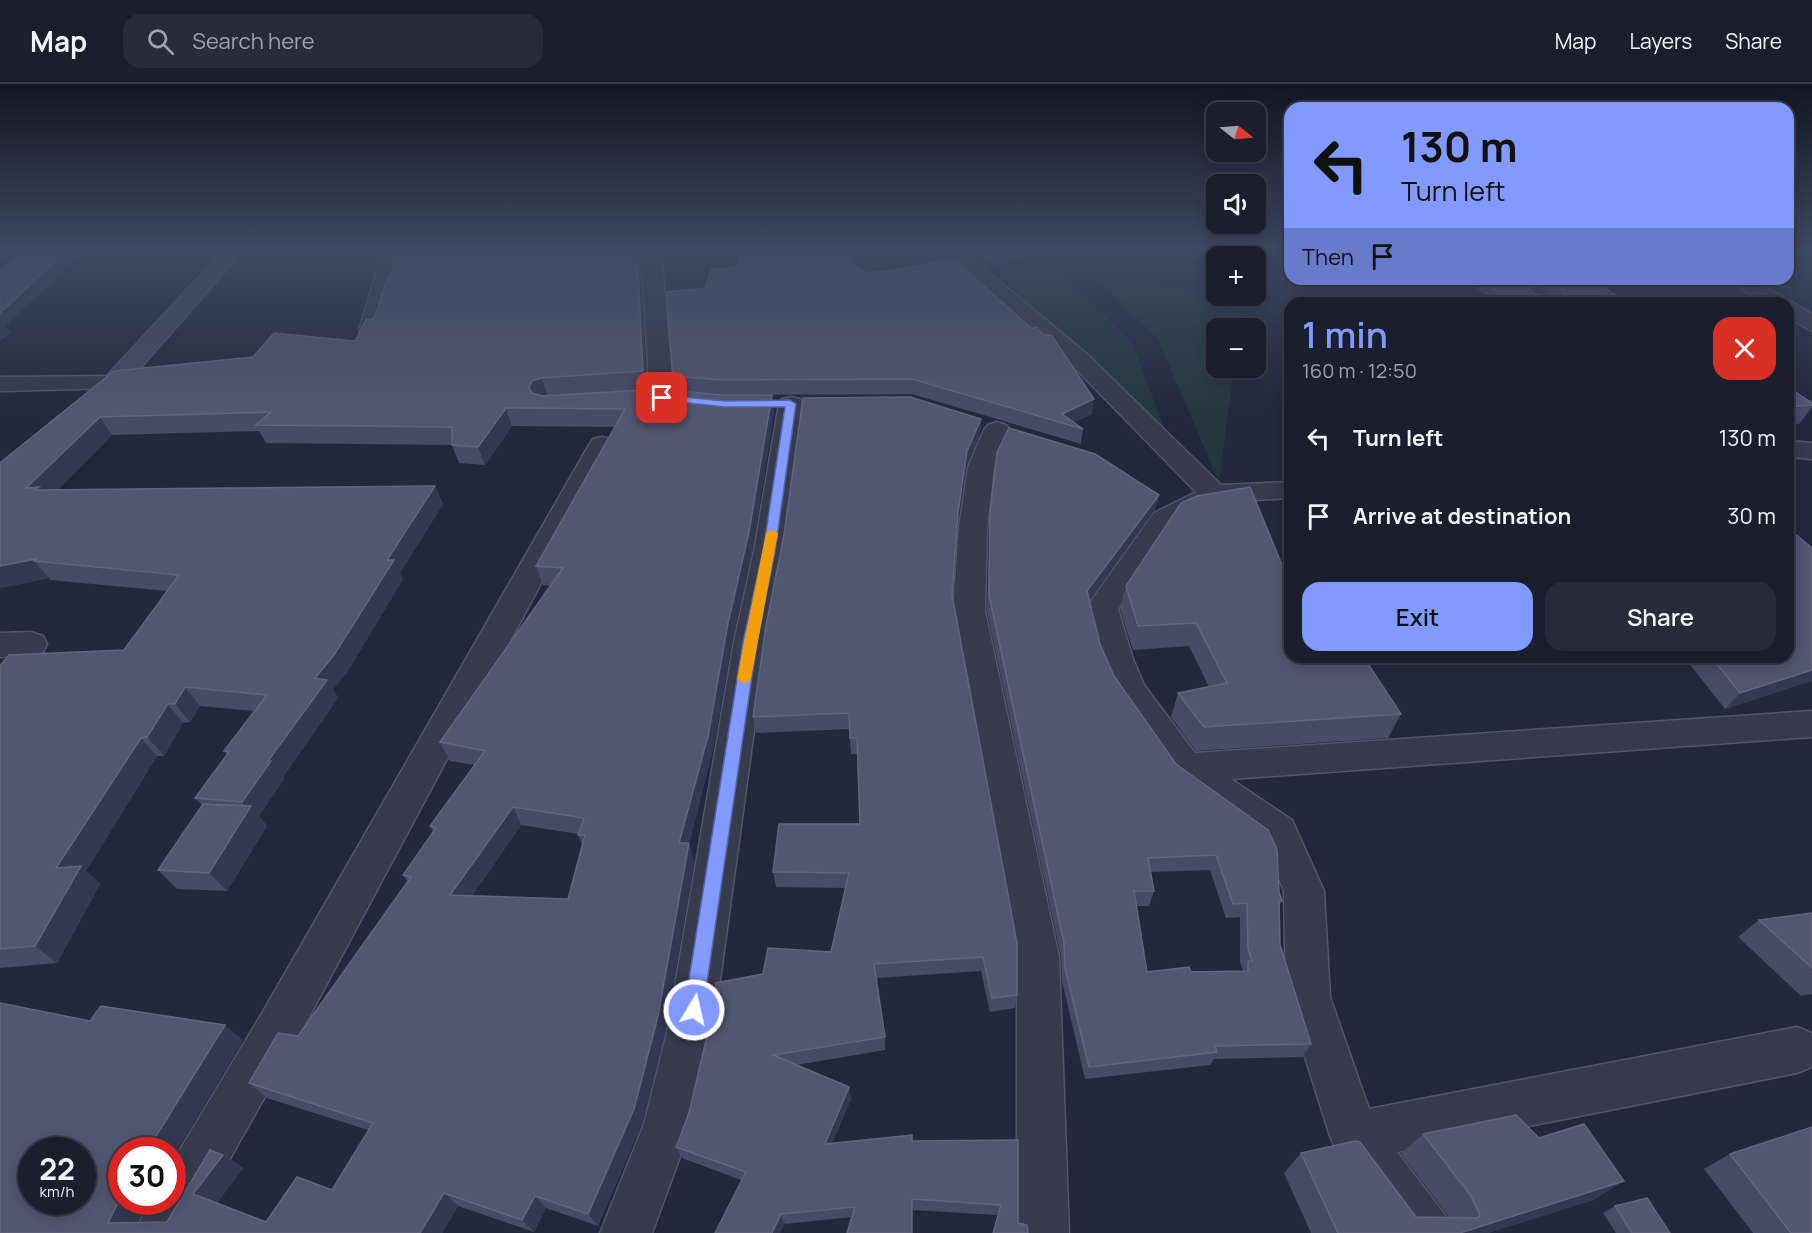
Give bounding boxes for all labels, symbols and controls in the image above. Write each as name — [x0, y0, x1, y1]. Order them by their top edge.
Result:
search box — [123, 14, 543, 68]
text: Map — [30, 22, 87, 60]
icon: search — [144, 25, 177, 58]
text: Search here — [192, 26, 315, 56]
text: Map — [1555, 27, 1596, 55]
text: Layers — [1629, 27, 1692, 55]
text: Share — [1725, 27, 1782, 55]
north arrow — [1206, 102, 1266, 162]
map controls — [1206, 102, 1266, 378]
text: 130 m — [1401, 117, 1518, 175]
icon: left — [1302, 126, 1380, 204]
text: Turn left — [1401, 172, 1505, 209]
button: sound — [1206, 174, 1266, 234]
icon: arrive — [1366, 240, 1399, 273]
text: Then — [1302, 242, 1354, 272]
button: + — [1206, 246, 1266, 306]
text: 1 min — [1302, 310, 1388, 359]
button: close — [1713, 317, 1776, 380]
button: − — [1206, 318, 1266, 378]
text: 160 m · 12:50 — [1302, 357, 1417, 384]
pin — [636, 372, 687, 423]
icon: arrive — [645, 381, 678, 414]
icon: left — [1302, 422, 1335, 455]
text: Turn left — [1353, 423, 1443, 453]
text: 130 m — [1719, 423, 1776, 453]
icon: arrive — [1302, 500, 1335, 533]
text: Arrive at destination — [1353, 501, 1571, 531]
text: 30 m — [1727, 501, 1776, 531]
button: Exit — [1302, 582, 1533, 651]
button: Share — [1545, 582, 1776, 651]
position arrow — [662, 978, 726, 1042]
speed limit sign: 30 — [108, 1137, 186, 1215]
text: 22 — [39, 1148, 75, 1189]
text: km/h — [40, 1181, 74, 1202]

